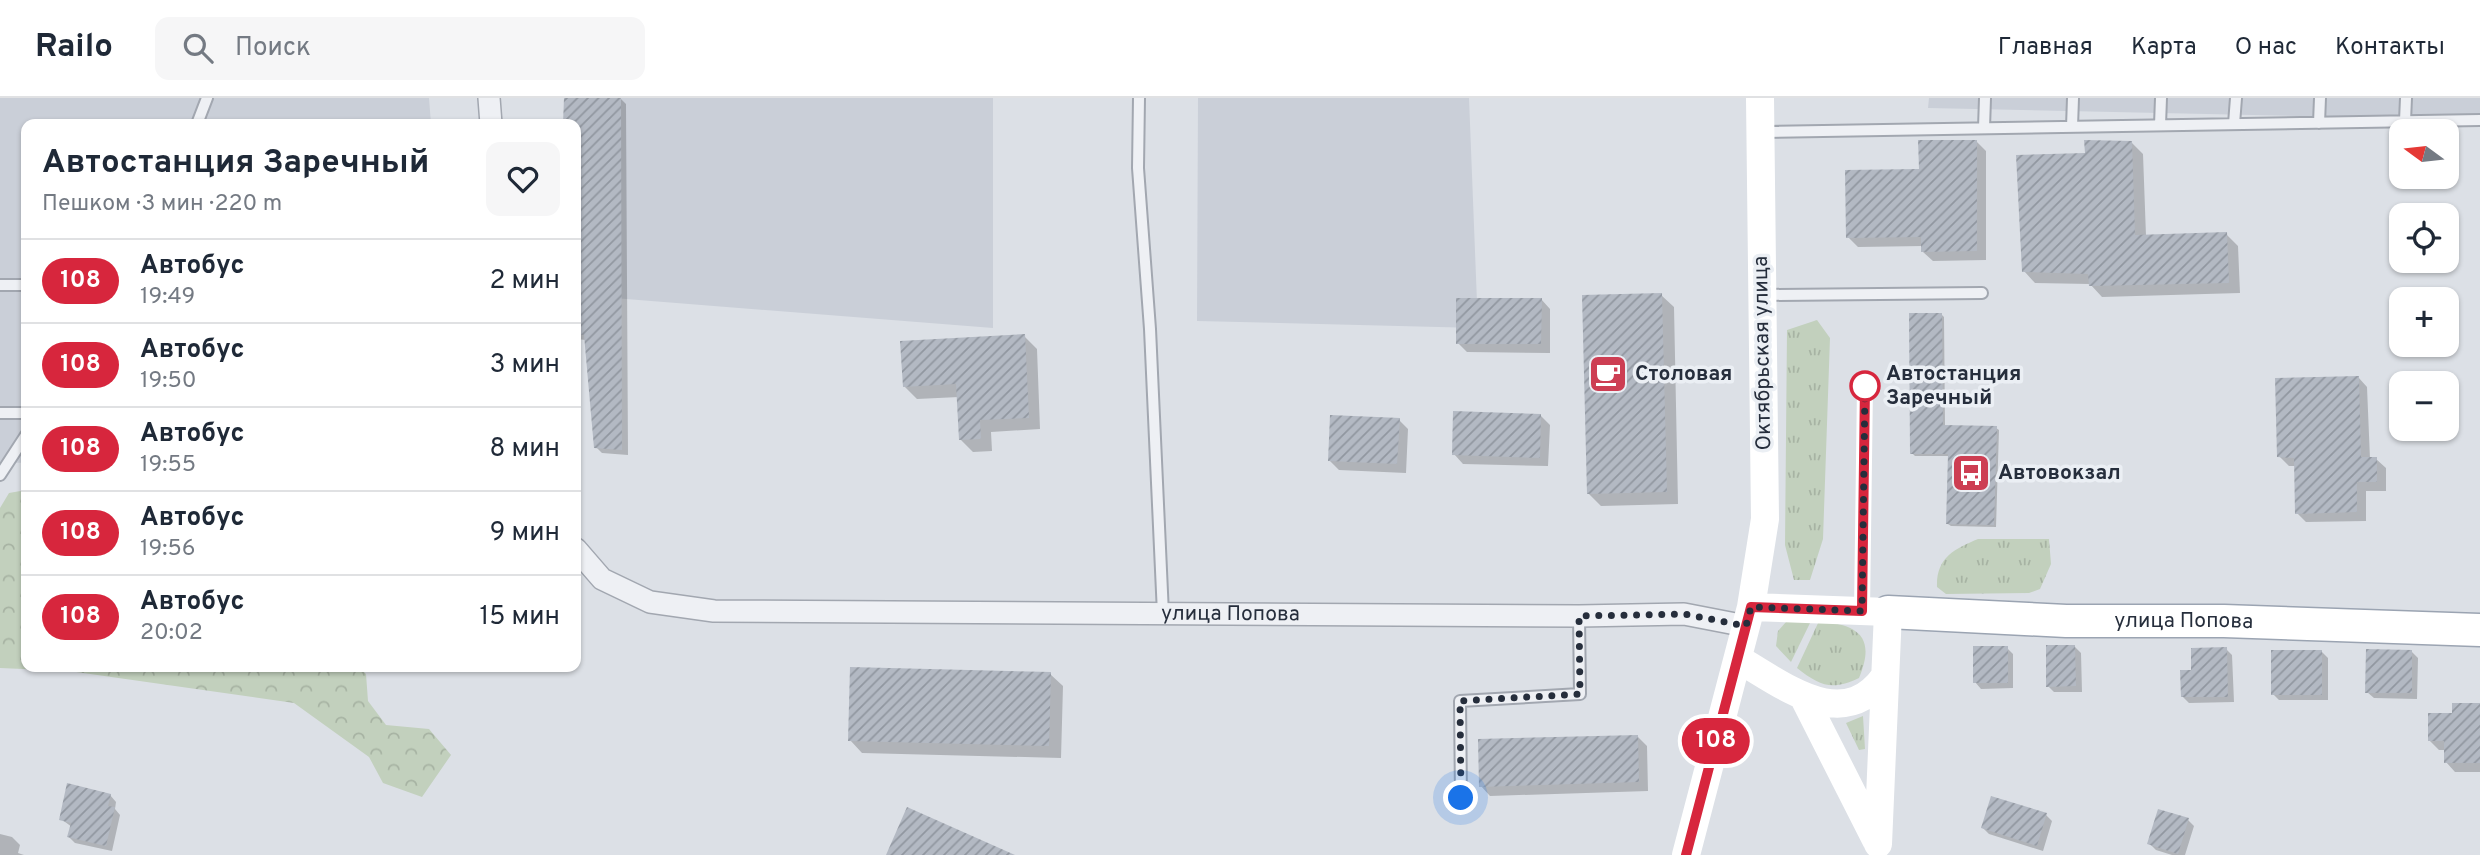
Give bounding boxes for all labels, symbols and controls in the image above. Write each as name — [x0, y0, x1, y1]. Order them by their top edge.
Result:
search box — [155, 17, 645, 80]
text: Railo — [35, 27, 113, 69]
icon: search — [179, 29, 217, 67]
text: Поиск — [235, 32, 311, 65]
text: Главная — [1998, 33, 2093, 63]
text: Карта — [2131, 33, 2197, 63]
text: О нас — [2235, 33, 2297, 63]
text: Контакты — [2335, 33, 2445, 63]
north arrow — [2389, 119, 2459, 189]
map controls — [2389, 119, 2459, 441]
button: heart — [486, 142, 560, 216]
text: Автостанция Заречный — [42, 143, 430, 185]
text: Пешком · 3 мин · 220 m — [42, 190, 282, 219]
button: locate — [2389, 203, 2459, 273]
text: Автобус — [140, 250, 245, 283]
street label: Октябрьская улица — [1748, 256, 1778, 450]
text: 2 мин — [489, 265, 560, 298]
text: 108 — [60, 266, 101, 296]
text: 19:49 — [140, 283, 195, 312]
button: + — [2389, 287, 2459, 357]
text: Автобус — [140, 334, 245, 367]
text: 3 мин — [490, 349, 560, 382]
text: 108 — [60, 350, 101, 380]
cafe icon: Столовая — [1587, 353, 1629, 395]
place label: Столовая — [1635, 361, 1732, 388]
place label: Автостанция Заречный — [1886, 361, 2021, 412]
text: 19:50 — [140, 367, 197, 396]
marker: Автостанция Заречный — [1850, 371, 1880, 401]
button: − — [2389, 371, 2459, 441]
text: Автобус — [140, 418, 245, 451]
text: 8 мин — [489, 433, 560, 466]
text: 108 — [60, 434, 101, 464]
text: 19:55 — [140, 451, 196, 480]
bus stop icon: Автовокзал — [1950, 452, 1992, 494]
place label: Автовокзал — [1998, 460, 2121, 487]
text: Автобус — [140, 502, 245, 535]
text: 9 мин — [490, 517, 560, 550]
text: 108 — [60, 518, 101, 548]
text: 19:56 — [140, 535, 196, 564]
text: Автобус — [140, 586, 245, 619]
street label: улица Попова — [1161, 600, 1300, 628]
text: 15 мин — [480, 601, 560, 634]
text: 108 — [60, 602, 101, 632]
street label: улица Попова — [2114, 607, 2254, 636]
text: 20:02 — [140, 619, 203, 648]
line badge: 108 — [1676, 718, 1756, 764]
text: 108 — [1696, 726, 1736, 756]
your location — [1443, 780, 1478, 815]

